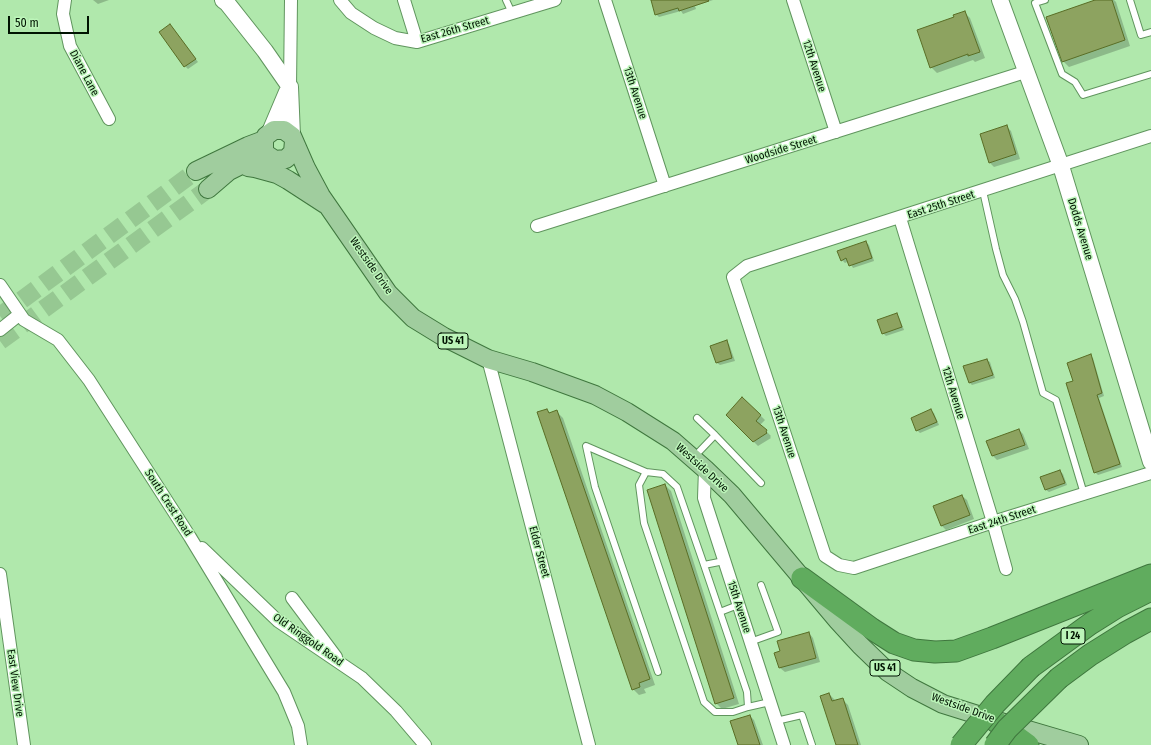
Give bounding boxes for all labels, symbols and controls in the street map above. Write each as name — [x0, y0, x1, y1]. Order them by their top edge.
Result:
scale bar — [10, 8, 91, 34]
street label: East 26th Street — [419, 14, 491, 46]
text: 50 m — [15, 16, 39, 30]
street label: 12th Avenue — [799, 38, 829, 94]
street label: Diane Lane — [66, 48, 102, 98]
street label: 13th Avenue — [620, 65, 650, 121]
street label: Woodside Street — [744, 133, 818, 167]
street label: East 25th Street — [906, 188, 976, 222]
street label: Dodds Avenue — [1064, 196, 1096, 262]
street label: Westside Drive — [347, 235, 395, 297]
road number: US 41 — [438, 333, 468, 349]
street label: 12th Avenue — [939, 365, 967, 421]
street label: 13th Avenue — [769, 404, 799, 460]
street label: Westside Drive — [673, 441, 731, 495]
street label: South Crest Road — [141, 467, 195, 539]
street label: East 24th Street — [967, 503, 1037, 537]
street label: Elder Street — [526, 525, 552, 579]
street label: 15th Avenue — [724, 579, 754, 635]
street label: Old Ringgold Road — [270, 611, 346, 669]
road number: I 24 — [1061, 628, 1085, 644]
street label: East View Drive — [4, 648, 26, 718]
road number: US 41 — [870, 660, 900, 676]
street label: Westside Drive — [929, 690, 997, 726]

